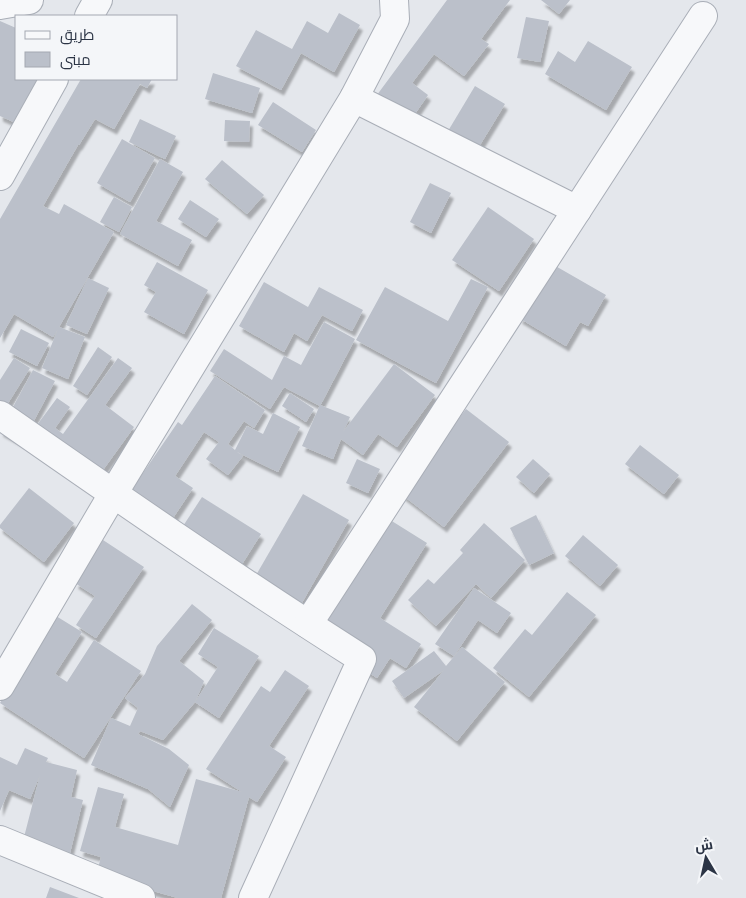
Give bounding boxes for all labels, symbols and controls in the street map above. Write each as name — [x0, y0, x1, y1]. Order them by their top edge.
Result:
legend — [15, 15, 178, 80]
text: طريق — [60, 26, 94, 45]
text: مبنى — [60, 51, 91, 70]
north arrow — [681, 833, 731, 883]
text: ش — [694, 836, 714, 855]

